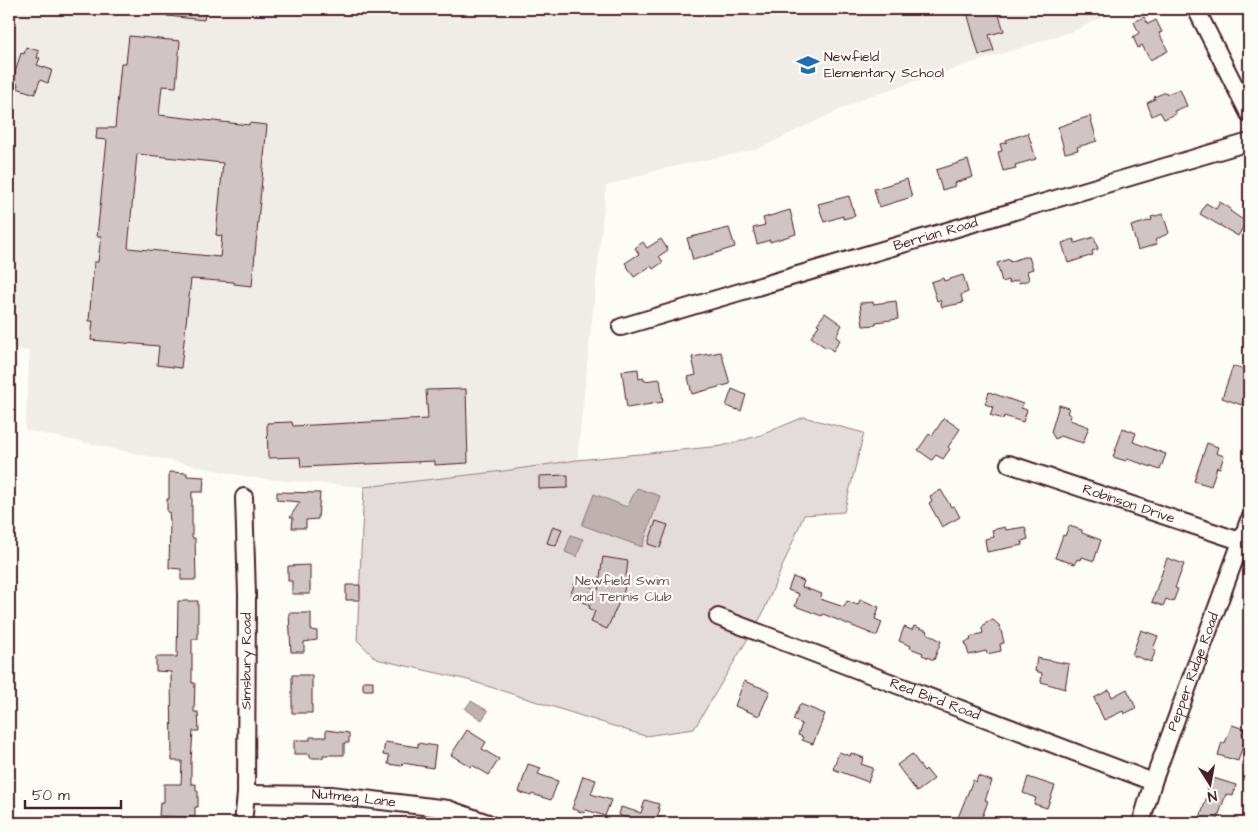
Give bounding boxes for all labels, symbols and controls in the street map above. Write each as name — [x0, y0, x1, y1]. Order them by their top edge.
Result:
place label: Newfield Elementary School — [824, 47, 944, 83]
school or university icon: Newfield Elementary School — [795, 52, 821, 78]
street label: Berrian Road — [891, 212, 980, 256]
street label: Robinson Drive — [1080, 479, 1178, 529]
park label: Newfield Swim and Tennis Club — [572, 571, 672, 607]
street label: Pepper Ridge Road — [1162, 610, 1224, 734]
street label: Simsbury Road — [236, 612, 257, 710]
street label: Red Bird Road — [887, 673, 983, 726]
north arrow — [1186, 760, 1236, 810]
scale bar — [25, 777, 121, 809]
text: 50 m — [32, 785, 70, 806]
street label: Nutmeg Lane — [312, 785, 397, 813]
text: N — [1206, 785, 1219, 806]

